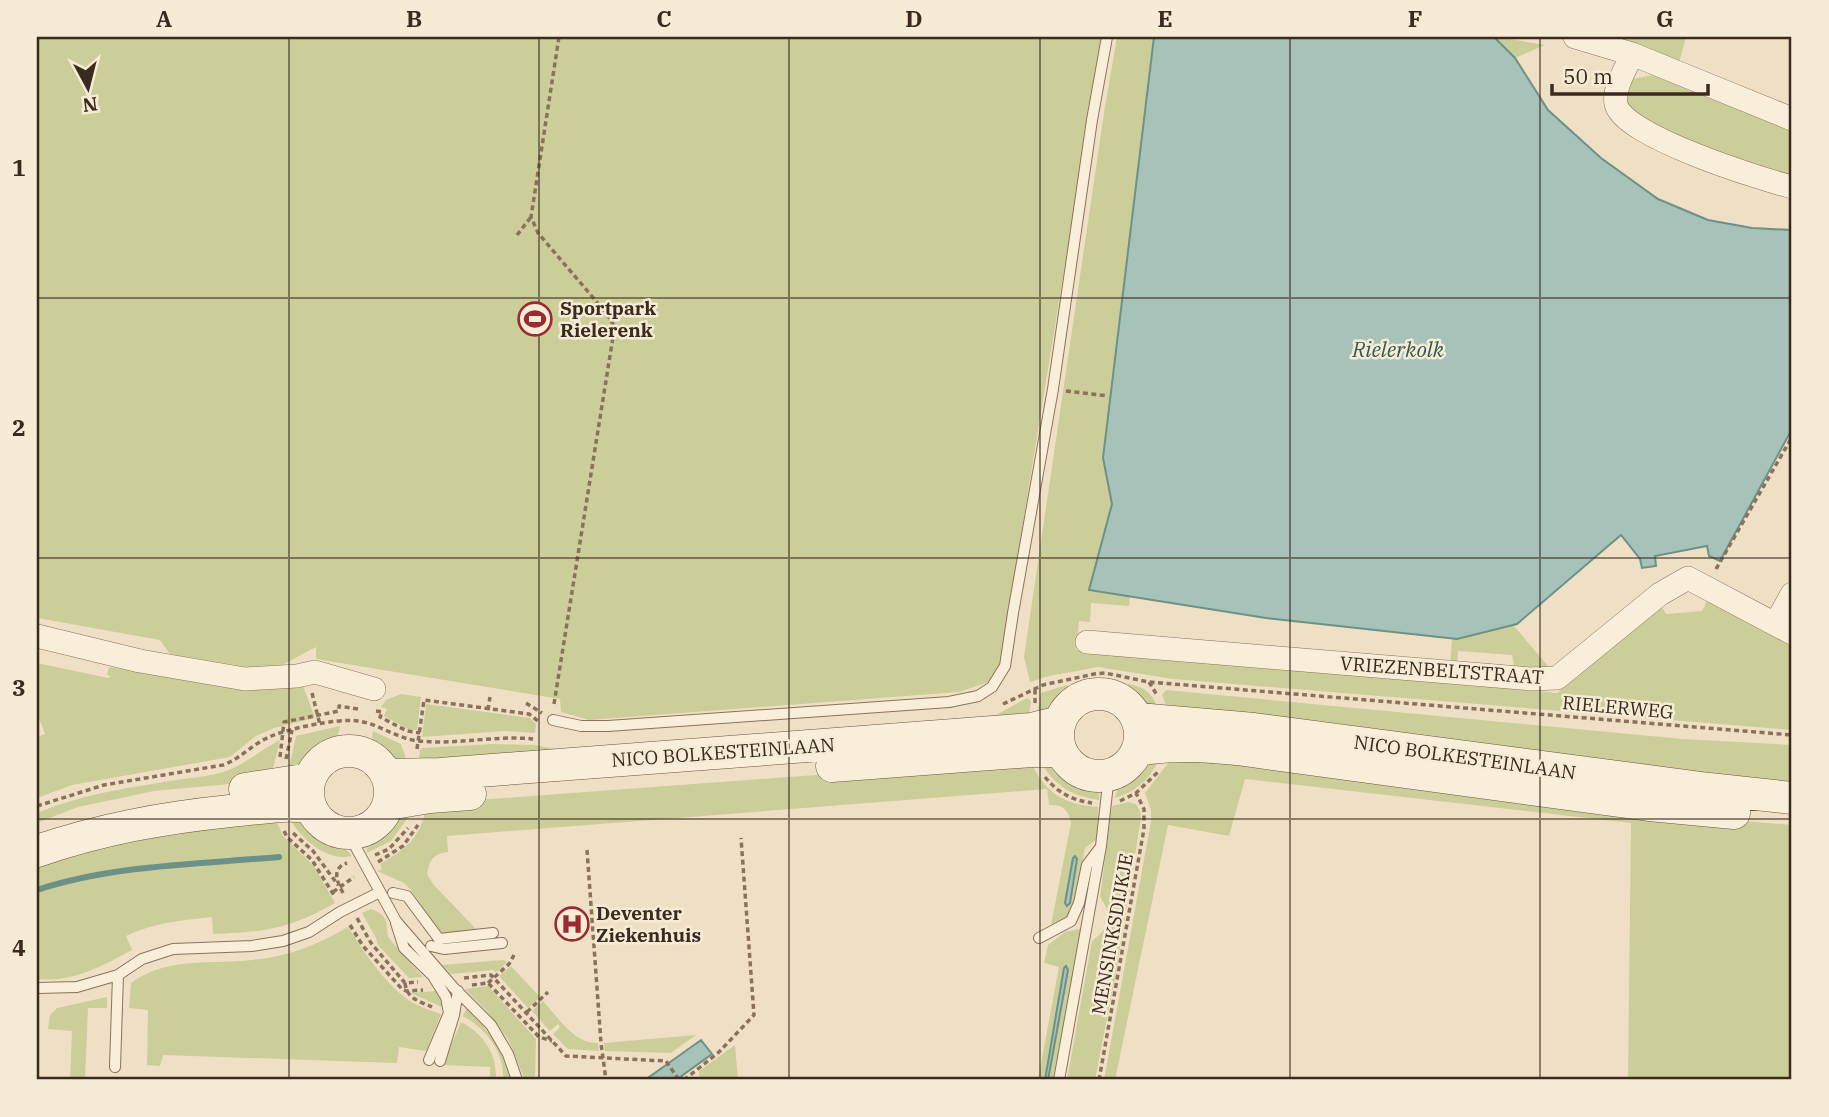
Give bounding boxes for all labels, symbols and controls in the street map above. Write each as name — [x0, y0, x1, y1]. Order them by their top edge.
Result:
text: A — [156, 3, 172, 33]
text: B — [406, 3, 422, 33]
text: C — [656, 3, 672, 33]
text: D — [905, 3, 923, 33]
text: E — [1157, 3, 1173, 33]
text: F — [1408, 3, 1422, 33]
text: G — [1656, 3, 1674, 33]
north arrow — [52, 52, 122, 122]
scale bar — [1552, 52, 1708, 96]
text: 50 m — [1563, 62, 1613, 90]
text: N — [81, 92, 99, 118]
text: 1 — [12, 152, 26, 182]
place label: Sportpark Rielerenk — [560, 296, 656, 342]
sports icon: Sportpark Rielerenk — [516, 300, 554, 338]
water label: Rielerkolk — [1351, 335, 1445, 363]
text: 2 — [12, 412, 26, 442]
street label: VRIEZENBELTSTRAAT — [1339, 651, 1545, 689]
text: 3 — [12, 672, 26, 702]
street label: RIELERWEG — [1561, 690, 1675, 724]
street label: NICO BOLKESTEINLAAN — [1352, 730, 1578, 784]
street label: NICO BOLKESTEINLAAN — [610, 732, 836, 772]
street label: MENSINKSDIJKJE — [1086, 851, 1138, 1017]
place label: Deventer Ziekenhuis — [596, 901, 701, 947]
hospital icon: Deventer Ziekenhuis — [553, 905, 591, 943]
text: 4 — [12, 932, 26, 962]

